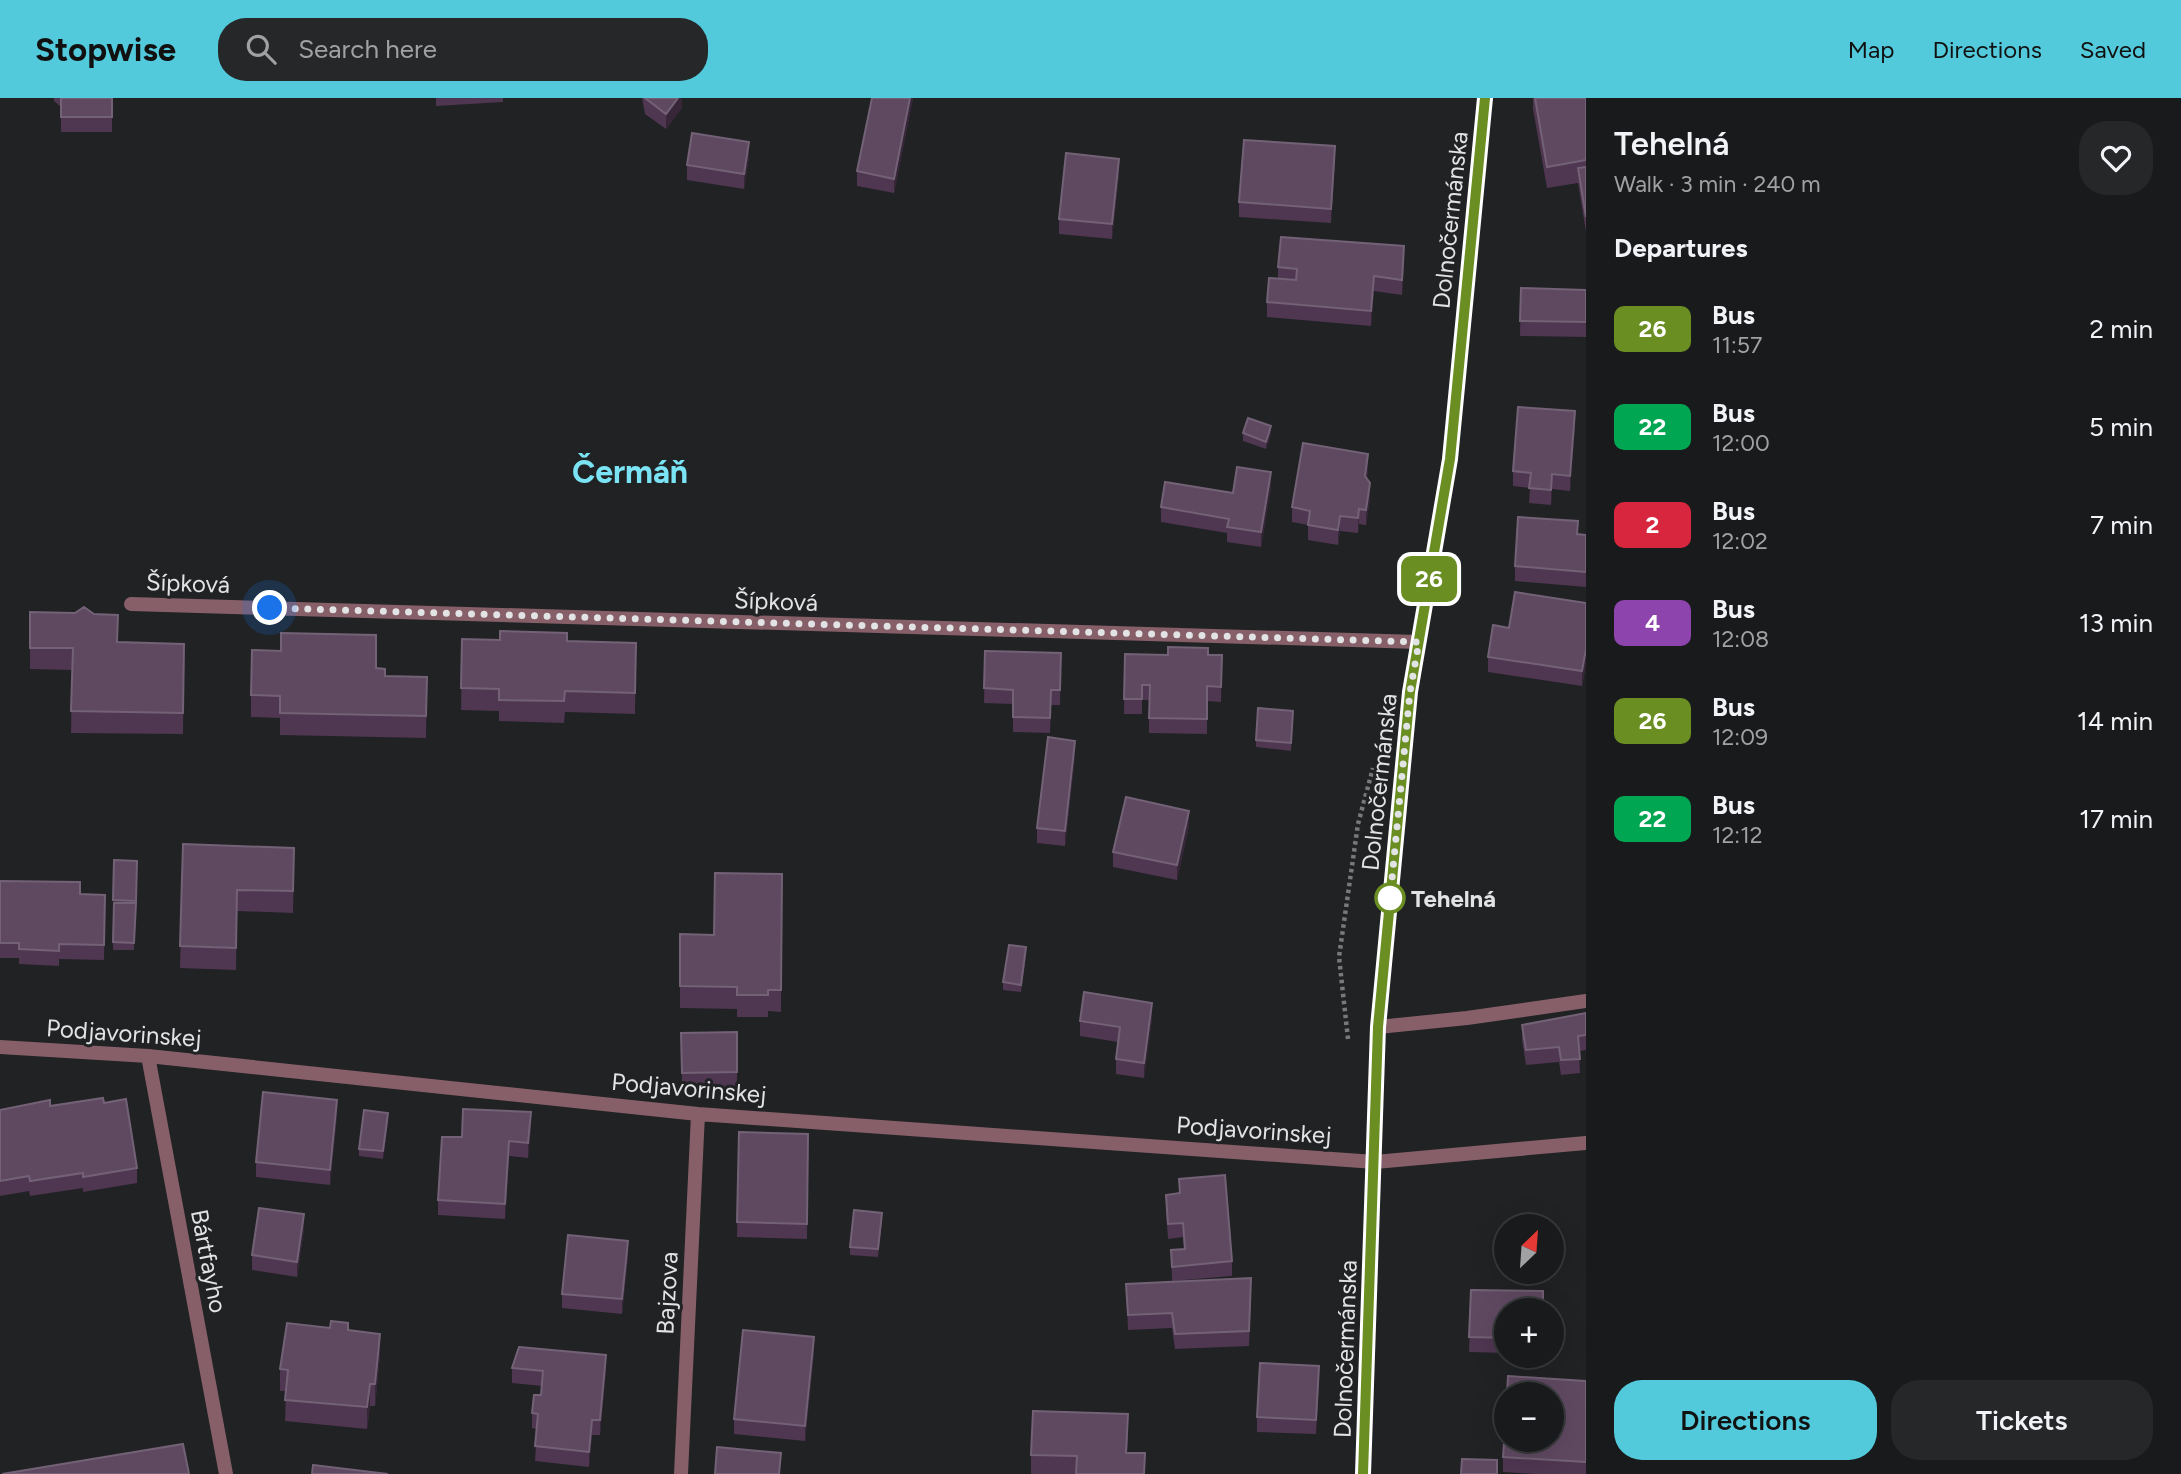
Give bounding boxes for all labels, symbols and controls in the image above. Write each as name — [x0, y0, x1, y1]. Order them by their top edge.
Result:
search box — [218, 18, 708, 81]
text: Stopwise — [35, 30, 176, 69]
icon: search — [242, 30, 280, 68]
text: Search here — [298, 33, 437, 65]
text: Map — [1848, 35, 1894, 64]
text: Directions — [1932, 35, 2042, 64]
text: Saved — [2080, 35, 2146, 64]
button: heart — [2079, 121, 2153, 195]
text: Tehelná — [1614, 124, 1729, 163]
street label: Dolnočermánska — [1426, 130, 1474, 310]
text: Walk · 3 min · 240 m — [1614, 170, 1821, 198]
text: Departures — [1614, 232, 1748, 264]
text: Bus — [1712, 299, 1755, 331]
text: 2 min — [2089, 313, 2153, 345]
text: 26 — [1639, 314, 1666, 343]
text: 11:57 — [1712, 331, 1762, 359]
text: Bus — [1712, 397, 1755, 429]
text: 5 min — [2089, 411, 2153, 443]
text: 22 — [1639, 412, 1666, 441]
text: 12:00 — [1712, 429, 1770, 457]
district label: Čermáň — [572, 453, 688, 491]
text: Bus — [1712, 495, 1755, 527]
text: 7 min — [2090, 509, 2153, 541]
text: 2 — [1646, 510, 1659, 539]
text: 12:02 — [1712, 527, 1768, 555]
line badge: 26 — [1398, 556, 1460, 602]
text: 26 — [1415, 564, 1443, 593]
street label: Šípková — [146, 567, 230, 599]
street label: Šípková — [734, 585, 818, 617]
your location — [252, 590, 287, 625]
text: Bus — [1712, 593, 1755, 625]
text: 13 min — [2079, 607, 2153, 639]
text: 4 — [1645, 608, 1660, 637]
text: 12:08 — [1712, 625, 1769, 653]
text: Bus — [1712, 691, 1755, 723]
street label: Dolnočermánska — [1355, 692, 1403, 872]
text: 14 min — [2077, 705, 2153, 737]
text: 26 — [1639, 706, 1666, 735]
text: 12:09 — [1712, 723, 1768, 751]
text: Bus — [1712, 789, 1755, 821]
text: 17 min — [2079, 803, 2153, 835]
text: 22 — [1639, 804, 1666, 833]
text: 12:12 — [1712, 821, 1763, 849]
marker: Tehelná — [1375, 883, 1405, 913]
place label: Tehelná — [1411, 884, 1496, 913]
street label: Podjavorinskej — [45, 1013, 203, 1053]
street label: Podjavorinskej — [610, 1067, 768, 1109]
street label: Podjavorinskej — [1175, 1110, 1333, 1150]
street label: Bártfayho — [185, 1207, 233, 1315]
north arrow — [1494, 1214, 1564, 1284]
map controls — [1494, 1214, 1564, 1452]
street label: Bajzova — [650, 1251, 684, 1335]
street label: Dolnočermánska — [1327, 1260, 1363, 1438]
button: + — [1494, 1298, 1564, 1368]
button: Directions — [1614, 1380, 1877, 1460]
button: Tickets — [1891, 1380, 2153, 1460]
button: − — [1494, 1382, 1564, 1452]

